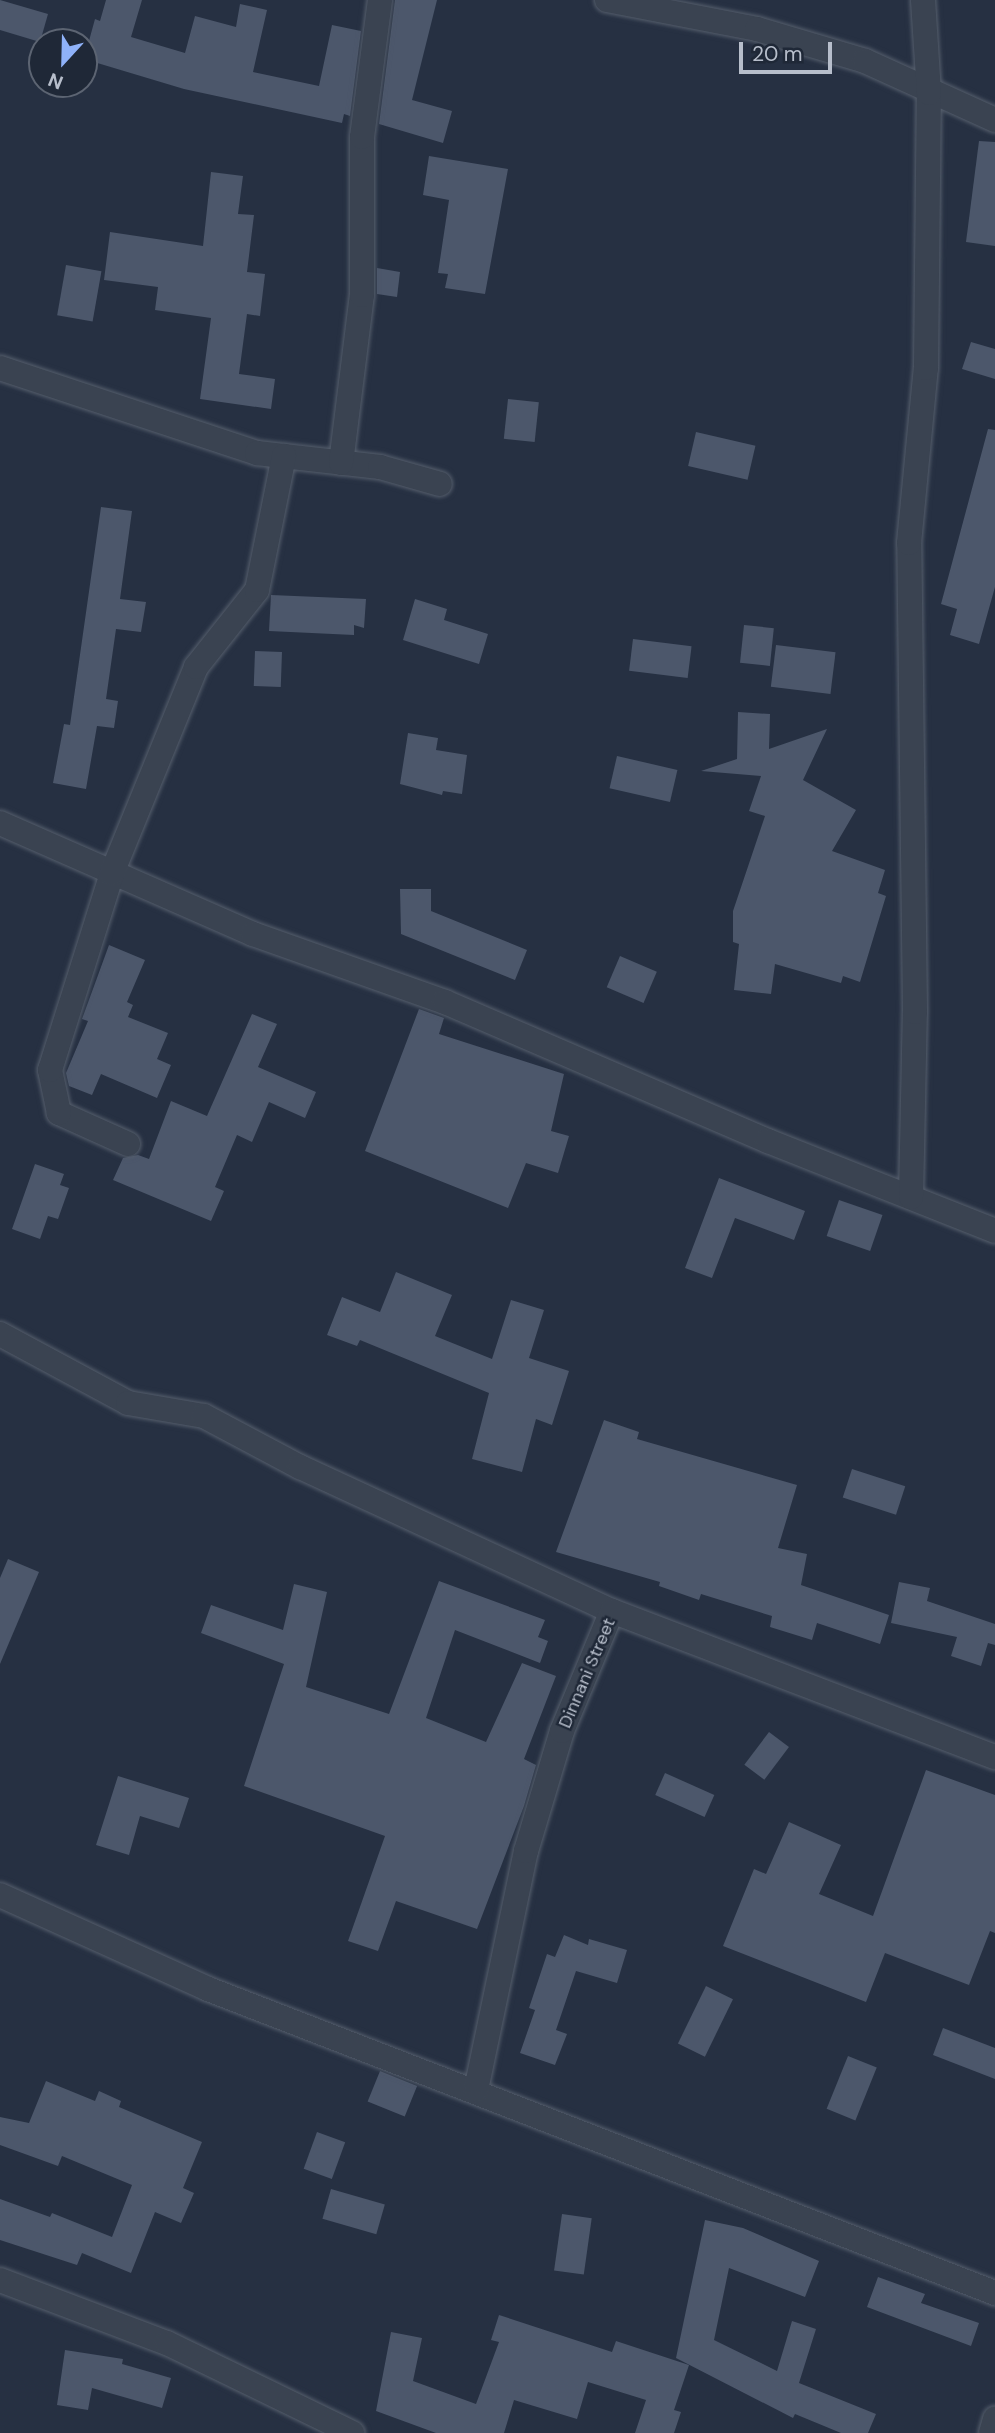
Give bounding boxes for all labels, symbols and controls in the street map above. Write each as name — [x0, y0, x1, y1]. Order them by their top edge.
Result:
north arrow — [28, 28, 98, 98]
scale bar — [743, 28, 836, 72]
text: 20 m — [752, 40, 803, 68]
text: N — [45, 67, 67, 95]
street label: Dinnani Street — [554, 1615, 620, 1731]

